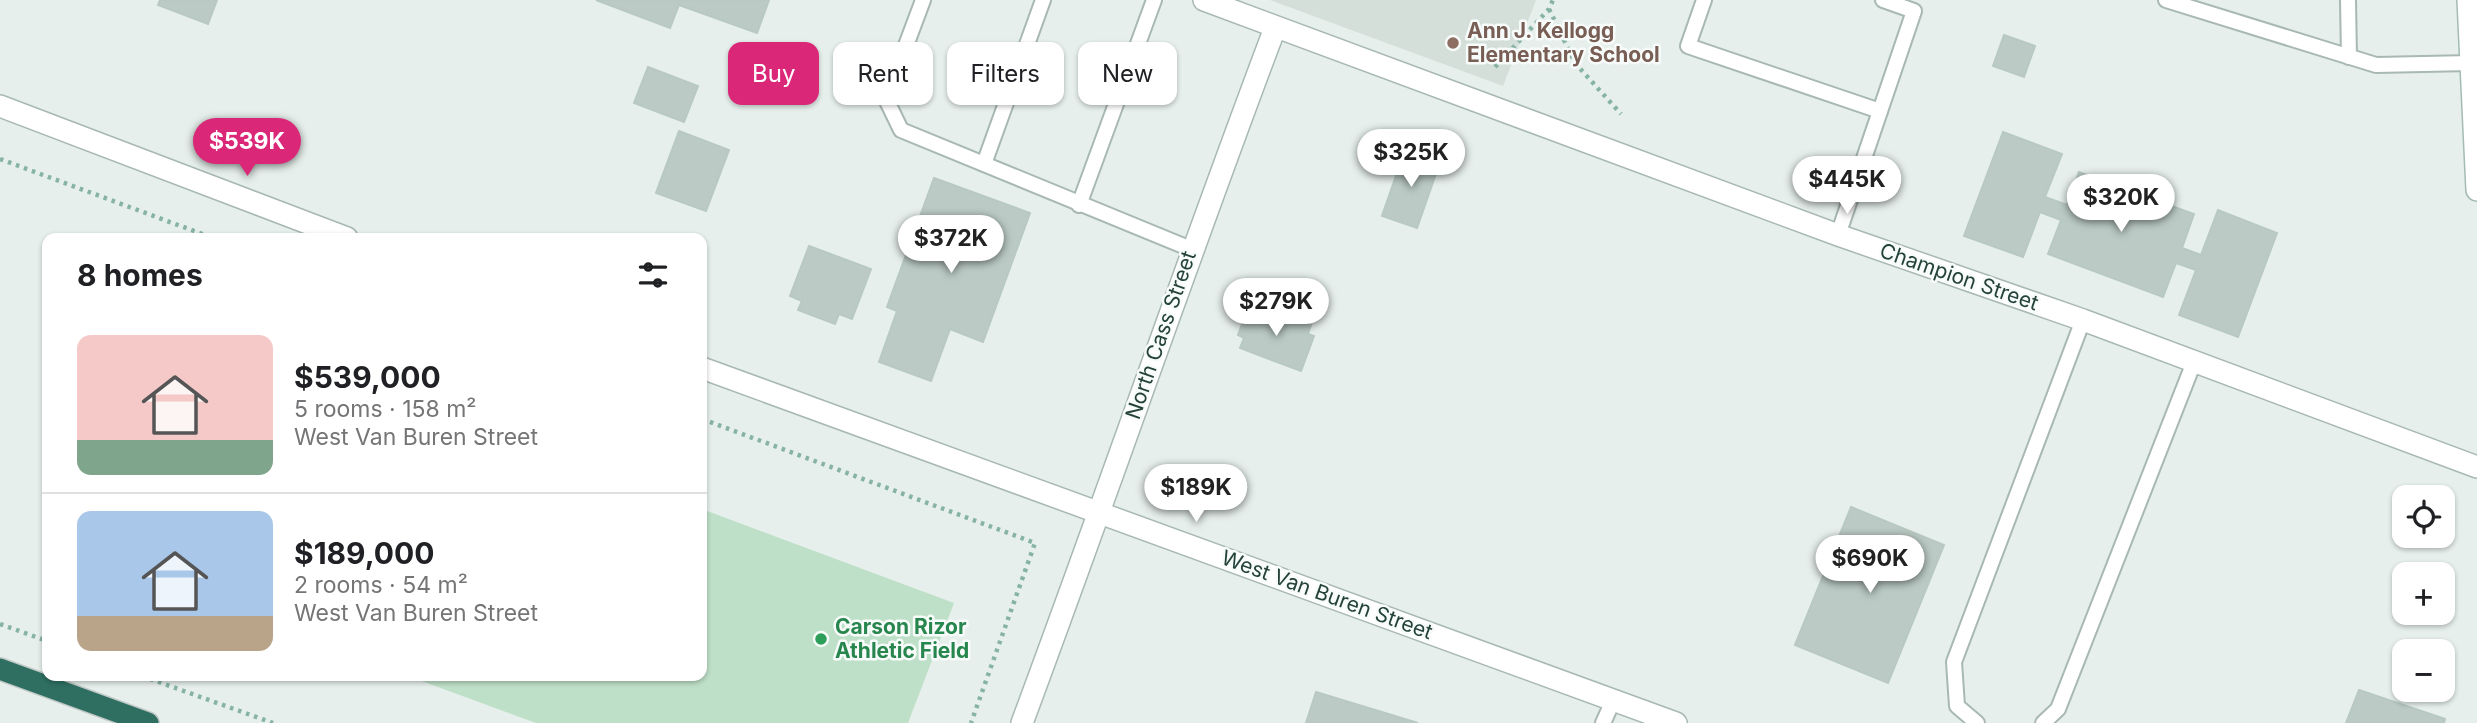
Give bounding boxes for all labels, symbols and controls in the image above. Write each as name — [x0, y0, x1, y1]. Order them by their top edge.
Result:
place label: Ann J. Kellogg Elementary School — [1467, 18, 1660, 67]
marker: Ann J. Kellogg Elementary School — [1445, 35, 1461, 51]
chip: Buy — [728, 42, 819, 105]
chip: Rent — [833, 42, 933, 105]
chip: Filters — [947, 42, 1064, 105]
chip: New — [1078, 42, 1177, 105]
pin: $539K — [198, 118, 296, 178]
text: $539K — [209, 127, 285, 155]
pin: $325K — [1362, 130, 1460, 189]
text: $325K — [1373, 138, 1449, 166]
pin: $445K — [1798, 156, 1896, 216]
text: $445K — [1808, 165, 1886, 193]
pin: $320K — [2072, 174, 2170, 234]
text: $320K — [2083, 183, 2159, 211]
pin: $372K — [902, 216, 1000, 275]
text: $372K — [914, 224, 988, 252]
street label: Champion Street — [1877, 238, 2042, 315]
street label: North Cass Street — [1120, 247, 1201, 422]
icon: filters — [634, 256, 672, 294]
text: 8 homes — [77, 257, 203, 293]
pin: $279K — [1227, 278, 1325, 338]
text: $279K — [1239, 287, 1313, 315]
text: $539,000 — [294, 359, 441, 395]
icon: home — [133, 363, 217, 447]
text: 5 rooms · 158 m² — [294, 395, 477, 423]
text: West Van Buren Street — [294, 423, 538, 451]
pin: $189K — [1147, 464, 1245, 524]
text: $189K — [1160, 473, 1232, 501]
map controls — [2392, 485, 2455, 702]
button: locate — [2392, 485, 2455, 548]
text: $189,000 — [294, 535, 435, 571]
pin: $690K — [1821, 536, 1919, 595]
icon: home — [133, 539, 217, 623]
text: $690K — [1832, 544, 1909, 572]
street label: West Van Buren Street — [1218, 545, 1436, 644]
button: + — [2392, 562, 2455, 625]
text: 2 rooms · 54 m² — [294, 571, 468, 599]
text: West Van Buren Street — [294, 599, 538, 627]
place label: Carson Rizor Athletic Field — [835, 614, 969, 663]
marker: Carson Rizor Athletic Field — [813, 631, 829, 647]
button: − — [2392, 639, 2455, 702]

